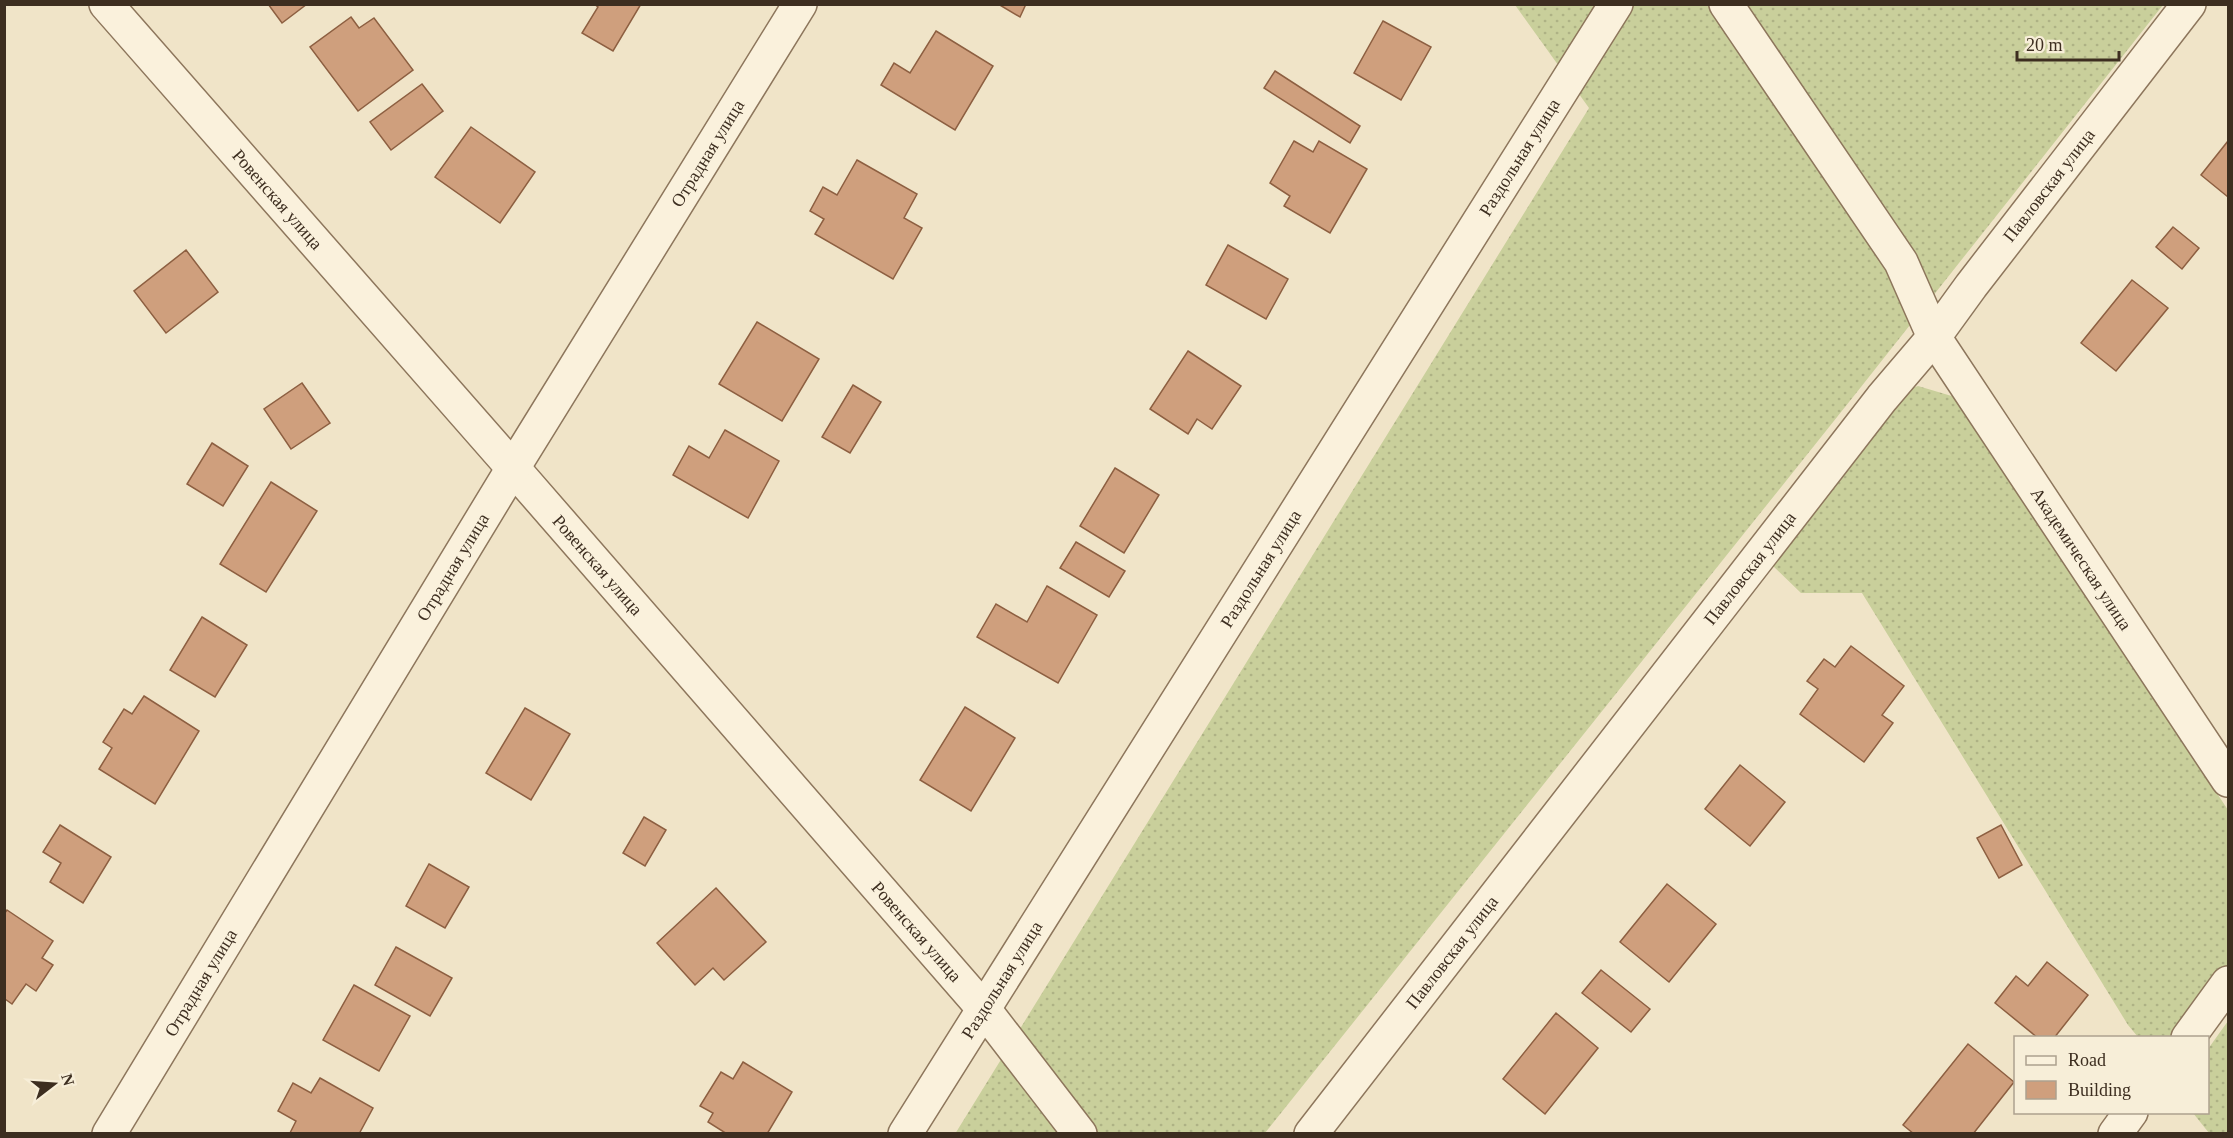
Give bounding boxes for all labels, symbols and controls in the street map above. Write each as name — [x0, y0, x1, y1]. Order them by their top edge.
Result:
scale bar — [2017, 24, 2119, 62]
text: 20 m — [2026, 35, 2063, 55]
street label: Раздольная улица — [1475, 95, 1564, 220]
street label: Отрадная улица — [667, 96, 748, 211]
street label: Павловская улица — [1999, 125, 2099, 246]
street label: Ровенская улица — [228, 145, 327, 254]
street label: Академическая улица — [2027, 484, 2136, 634]
street label: Раздольная улица — [1216, 506, 1305, 631]
street label: Павловская улица — [1700, 508, 1800, 629]
street label: Отрадная улица — [413, 510, 493, 625]
street label: Ровенская улица — [549, 511, 647, 619]
street label: Ровенская улица — [868, 878, 966, 986]
street label: Павловская улица — [1402, 892, 1502, 1013]
street label: Раздольная улица — [958, 918, 1046, 1042]
street label: Отрадная улица — [161, 925, 241, 1040]
legend — [2014, 1036, 2209, 1114]
text: Road — [2068, 1050, 2106, 1070]
north arrow — [24, 1054, 84, 1114]
text: N — [58, 1072, 78, 1088]
text: Building — [2068, 1080, 2131, 1100]

